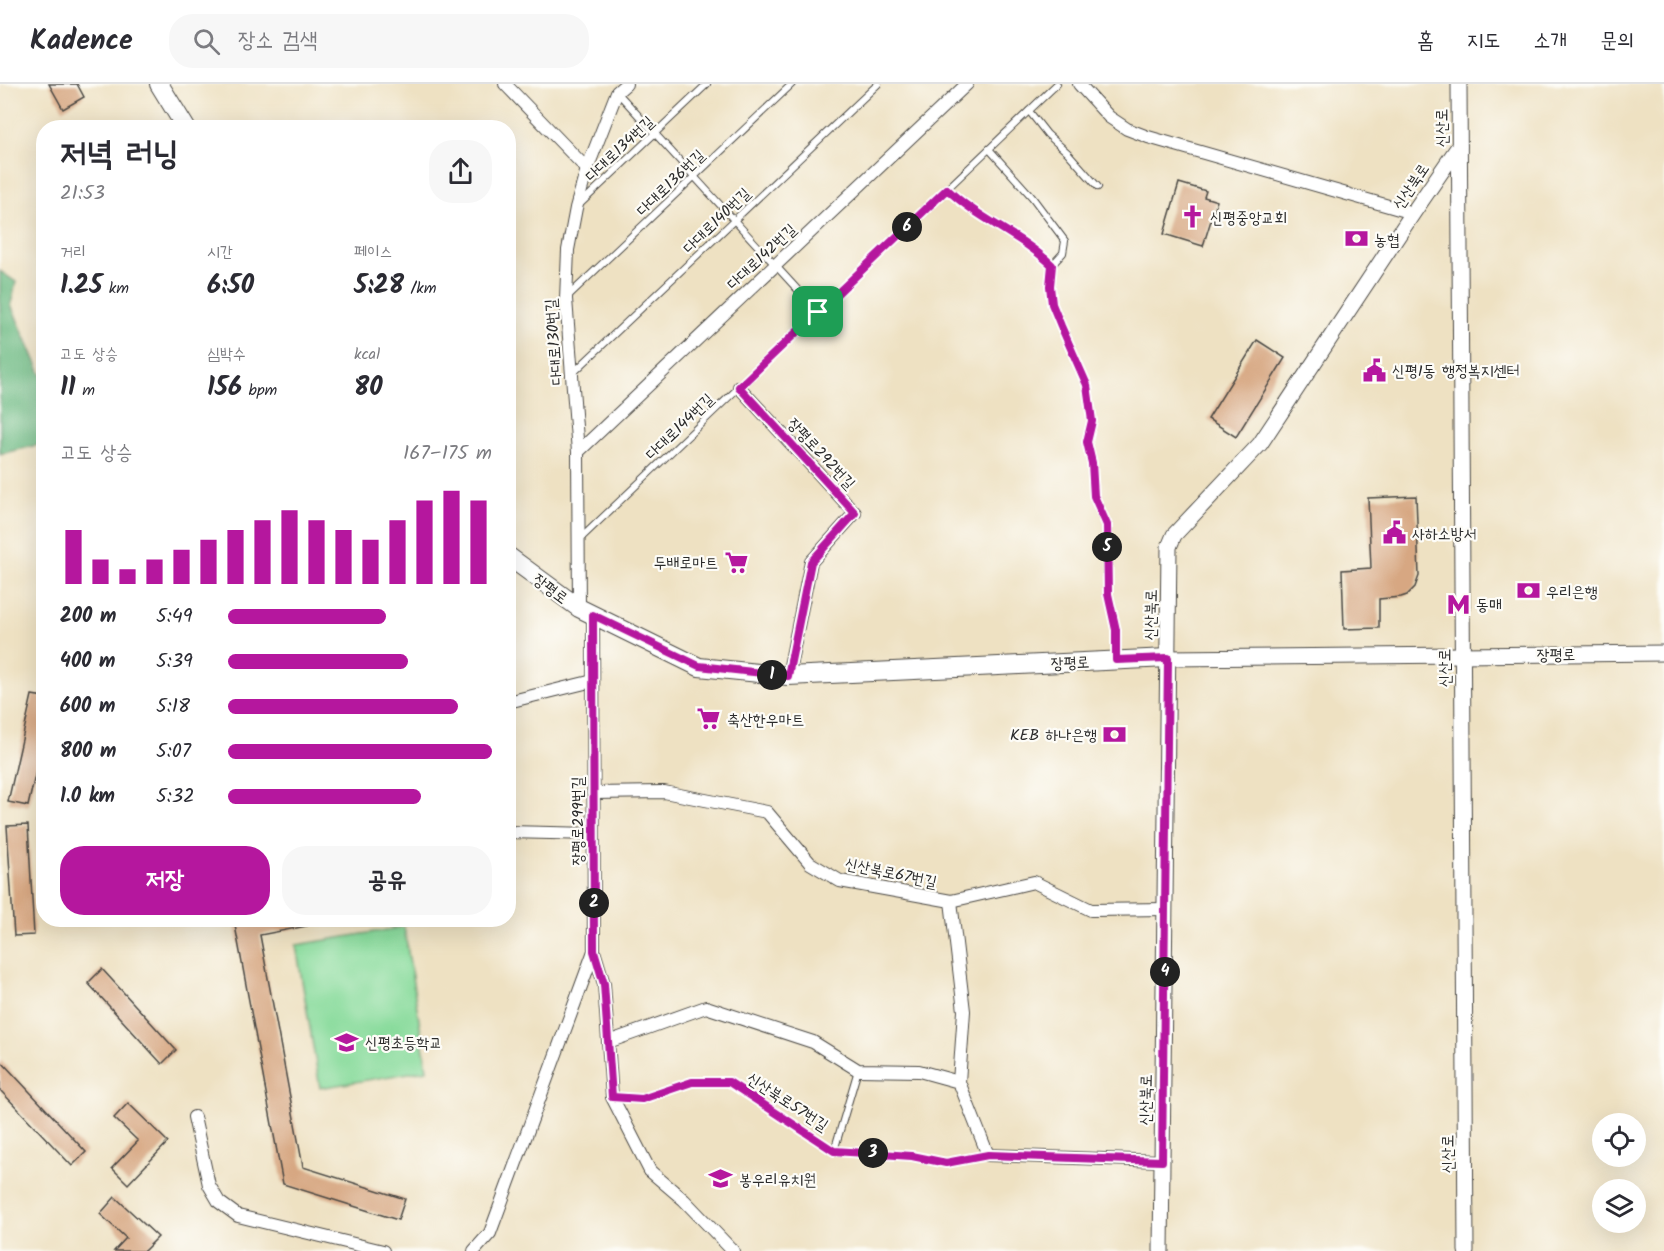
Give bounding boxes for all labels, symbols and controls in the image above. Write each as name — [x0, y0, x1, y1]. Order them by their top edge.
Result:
search box — [169, 14, 589, 68]
text: Kadence — [30, 19, 133, 64]
text: 장소 검색 — [238, 24, 317, 59]
icon: search — [190, 25, 223, 58]
text: 홈 — [1417, 25, 1434, 58]
text: 지도 — [1467, 25, 1500, 58]
text: 소개 — [1533, 25, 1567, 58]
text: 문의 — [1600, 25, 1634, 58]
street label: 신산로 — [1430, 109, 1455, 147]
street label: 다대로134번길 — [580, 110, 661, 188]
text: 저녁 러닝 — [60, 129, 179, 182]
button: share — [429, 140, 492, 203]
street label: 다대로136번길 — [631, 144, 711, 222]
street label: 신산북로 — [1386, 159, 1436, 215]
text: 21:53 — [60, 178, 105, 210]
street label: 다대로140번길 — [677, 182, 757, 260]
church icon: 신평중앙교회 — [1179, 204, 1205, 230]
place label: 신평중앙교회 — [1210, 206, 1287, 231]
pin: 6 — [892, 212, 922, 242]
text: 6 — [903, 214, 911, 239]
street label: 다대로142번길 — [721, 218, 803, 296]
bank icon: 농협 — [1343, 226, 1369, 252]
place label: 농협 — [1374, 228, 1400, 253]
text: 거리 — [60, 240, 86, 265]
text: 시간 — [207, 240, 233, 265]
text: 페이스 — [354, 240, 393, 265]
text: 1.25 — [60, 265, 102, 307]
text: 6:50 — [207, 265, 254, 307]
text: 5:28 — [354, 265, 404, 307]
text: km — [102, 276, 129, 301]
text: /km — [404, 276, 436, 301]
pin — [792, 286, 843, 337]
icon: arrive — [801, 295, 834, 328]
street label: 다대로130번길 — [539, 298, 570, 386]
text: 고도 상승 — [60, 342, 118, 367]
text: 심박수 — [207, 342, 246, 367]
text: kcal — [354, 342, 380, 367]
public building icon: 신평1동 행정복지센터 — [1361, 357, 1387, 383]
place label: 신평1동 행정복지센터 — [1392, 359, 1519, 384]
text: 11 — [60, 367, 76, 409]
text: 156 — [207, 367, 242, 409]
text: 80 — [354, 367, 383, 409]
text: m — [76, 378, 95, 403]
text: bpm — [242, 378, 277, 403]
street label: 다대로144번길 — [640, 388, 720, 466]
street label: 장평로292번길 — [781, 412, 861, 496]
text: 고도 상승 — [60, 438, 132, 470]
text: 167–175 m — [403, 438, 492, 470]
public building icon: 사하소방서 — [1381, 520, 1407, 546]
place label: 사하소방서 — [1412, 522, 1476, 547]
pin: 5 — [1092, 532, 1122, 562]
text: 5 — [1103, 534, 1111, 559]
supermarket icon: 두배로마트 — [723, 549, 749, 575]
place label: 두배로마트 — [654, 551, 718, 576]
street label: 장평로 — [527, 568, 573, 611]
bank icon: 우리은행 — [1515, 578, 1541, 604]
place label: 우리은행 — [1546, 580, 1598, 605]
street label: 신산북로 — [1139, 589, 1164, 641]
metro station icon: 동매 — [1445, 591, 1471, 617]
place label: 동매 — [1476, 593, 1502, 618]
text: 200 m — [60, 601, 116, 633]
text: 5:49 — [156, 601, 192, 633]
street label: 장평로 — [1536, 643, 1576, 668]
text: 400 m — [60, 646, 116, 678]
text: 5:39 — [156, 646, 193, 678]
street label: 신산로 — [1433, 649, 1458, 687]
street label: 장평로 — [1050, 650, 1090, 677]
pin: 1 — [757, 660, 787, 690]
text: 1 — [770, 662, 774, 687]
text: 600 m — [60, 691, 115, 723]
text: 5:18 — [156, 691, 190, 723]
supermarket icon: 축산한우마트 — [696, 706, 722, 732]
place label: 축산한우마트 — [727, 708, 804, 733]
bank icon: KEB 하나은행 — [1102, 721, 1128, 747]
place label: KEB 하나은행 — [1010, 723, 1097, 748]
text: 800 m — [60, 736, 116, 768]
text: 5:07 — [156, 736, 191, 768]
street label: 장평로299번길 — [566, 776, 591, 866]
text: 1.0 km — [60, 781, 115, 813]
text: 5:32 — [156, 781, 195, 813]
button: 저장 — [60, 846, 270, 915]
button: 공유 — [282, 846, 492, 915]
street label: 신산북로67번길 — [842, 852, 939, 895]
pin: 2 — [579, 888, 609, 918]
text: 2 — [589, 890, 599, 915]
pin: 4 — [1150, 957, 1180, 987]
text: 4 — [1161, 959, 1169, 984]
school or university icon: 신평초등학교 — [334, 1029, 360, 1055]
place label: 신평초등학교 — [365, 1031, 442, 1056]
street label: 신산북로57번길 — [741, 1066, 833, 1138]
street label: 신산북로 — [1134, 1074, 1159, 1126]
map controls — [1592, 1113, 1646, 1233]
button: locate — [1592, 1113, 1646, 1167]
street label: 신산로 — [1436, 1135, 1461, 1173]
pin: 3 — [858, 1138, 888, 1168]
text: 3 — [869, 1140, 877, 1165]
school or university icon: 봉우리유치원 — [708, 1166, 734, 1192]
place label: 봉우리유치원 — [739, 1168, 816, 1193]
button: layers — [1592, 1179, 1646, 1233]

